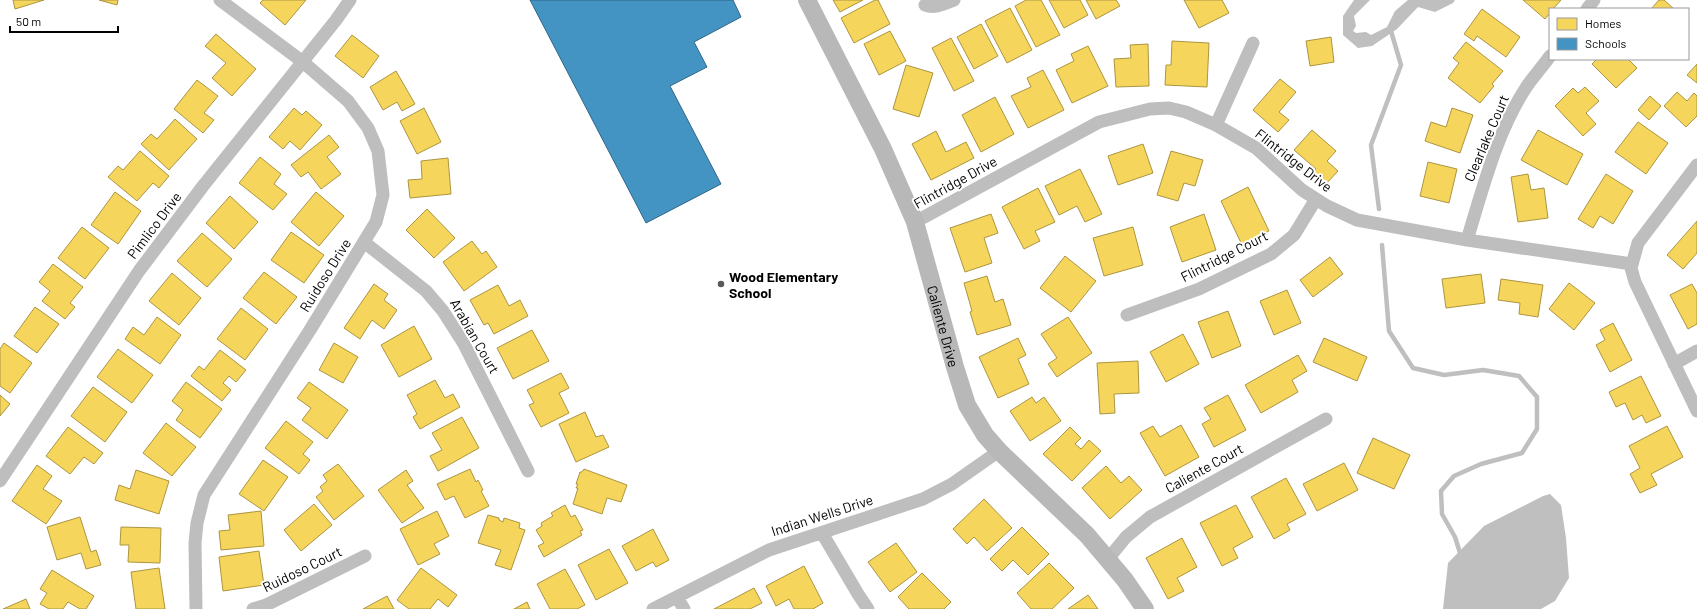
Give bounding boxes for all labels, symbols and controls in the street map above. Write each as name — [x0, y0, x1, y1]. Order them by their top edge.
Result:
scale bar — [10, 8, 118, 34]
legend — [1549, 8, 1689, 60]
text: 50 m — [16, 14, 41, 28]
text: Homes — [1585, 16, 1622, 30]
text: Schools — [1585, 36, 1626, 50]
street label: Clearlake Court — [1460, 92, 1512, 184]
street label: Flintridge Drive — [1252, 125, 1336, 195]
street label: Flintridge Drive — [910, 152, 1000, 212]
street label: Pimlico Drive — [123, 188, 185, 262]
street label: Flintridge Court — [1178, 227, 1270, 285]
street label: Ruidoso Drive — [296, 235, 354, 315]
place label: Wood Elementary School — [729, 268, 838, 301]
marker: Wood Elementary School — [716, 279, 726, 289]
street label: Caliente Drive — [924, 283, 963, 369]
street label: Arabian Court — [447, 296, 503, 376]
street label: Caliente Court — [1162, 440, 1246, 496]
street label: Indian Wells Drive — [769, 491, 875, 539]
street label: Ruidoso Court — [260, 542, 344, 596]

